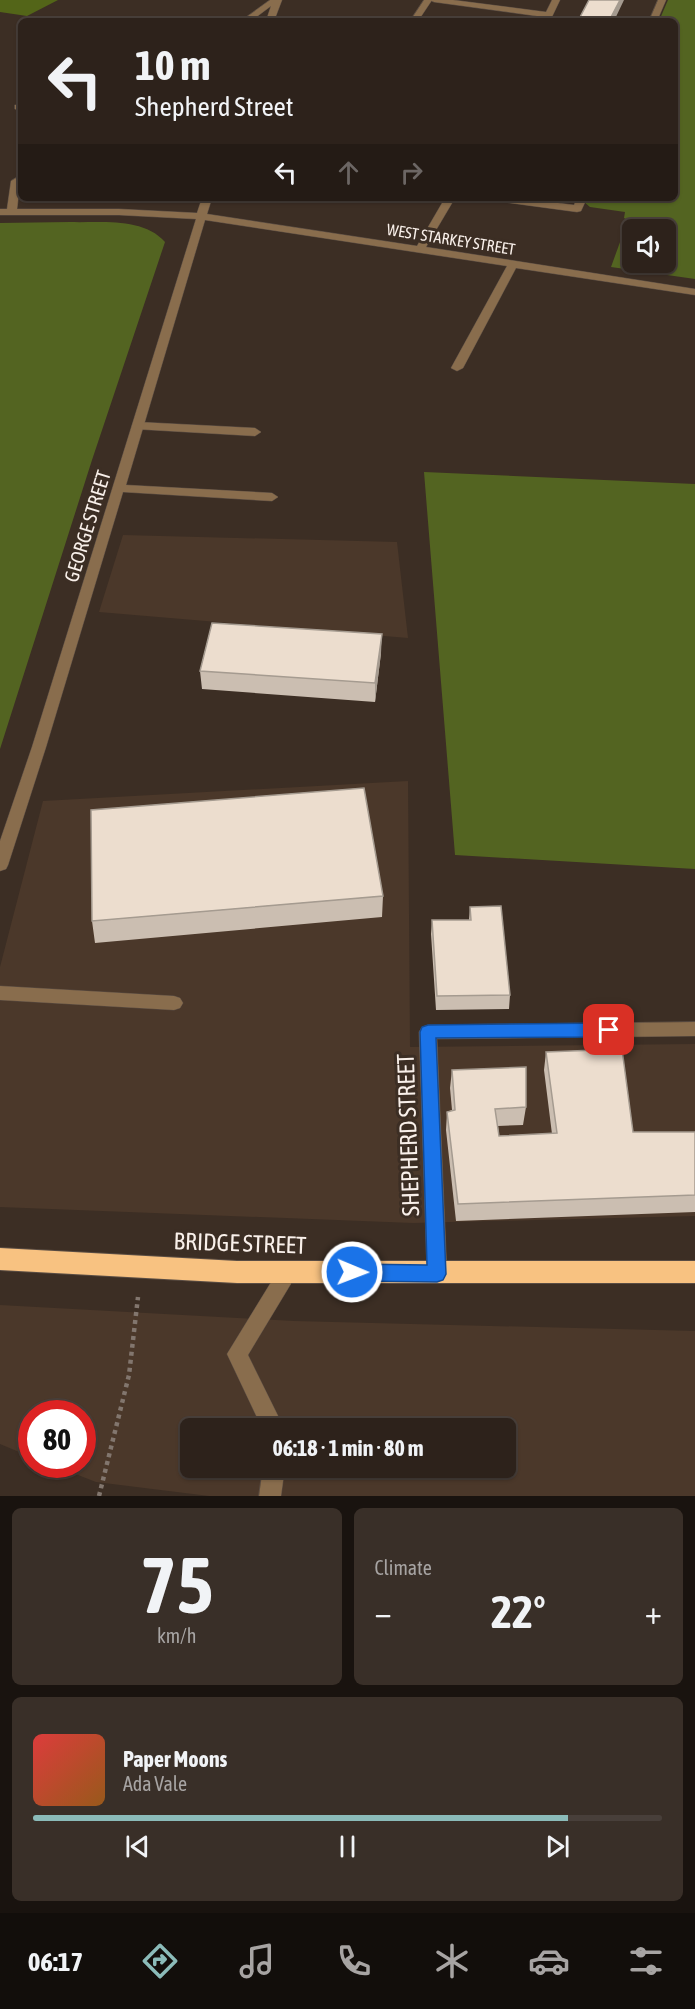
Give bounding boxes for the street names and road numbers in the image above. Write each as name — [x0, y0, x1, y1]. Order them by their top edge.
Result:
street label: WEST STARKEY STREET — [386, 220, 516, 258]
street label: GEORGE STREET — [59, 467, 115, 585]
street label: SHEPHERD STREET — [392, 1053, 424, 1217]
street label: BRIDGE STREET — [173, 1227, 307, 1259]

